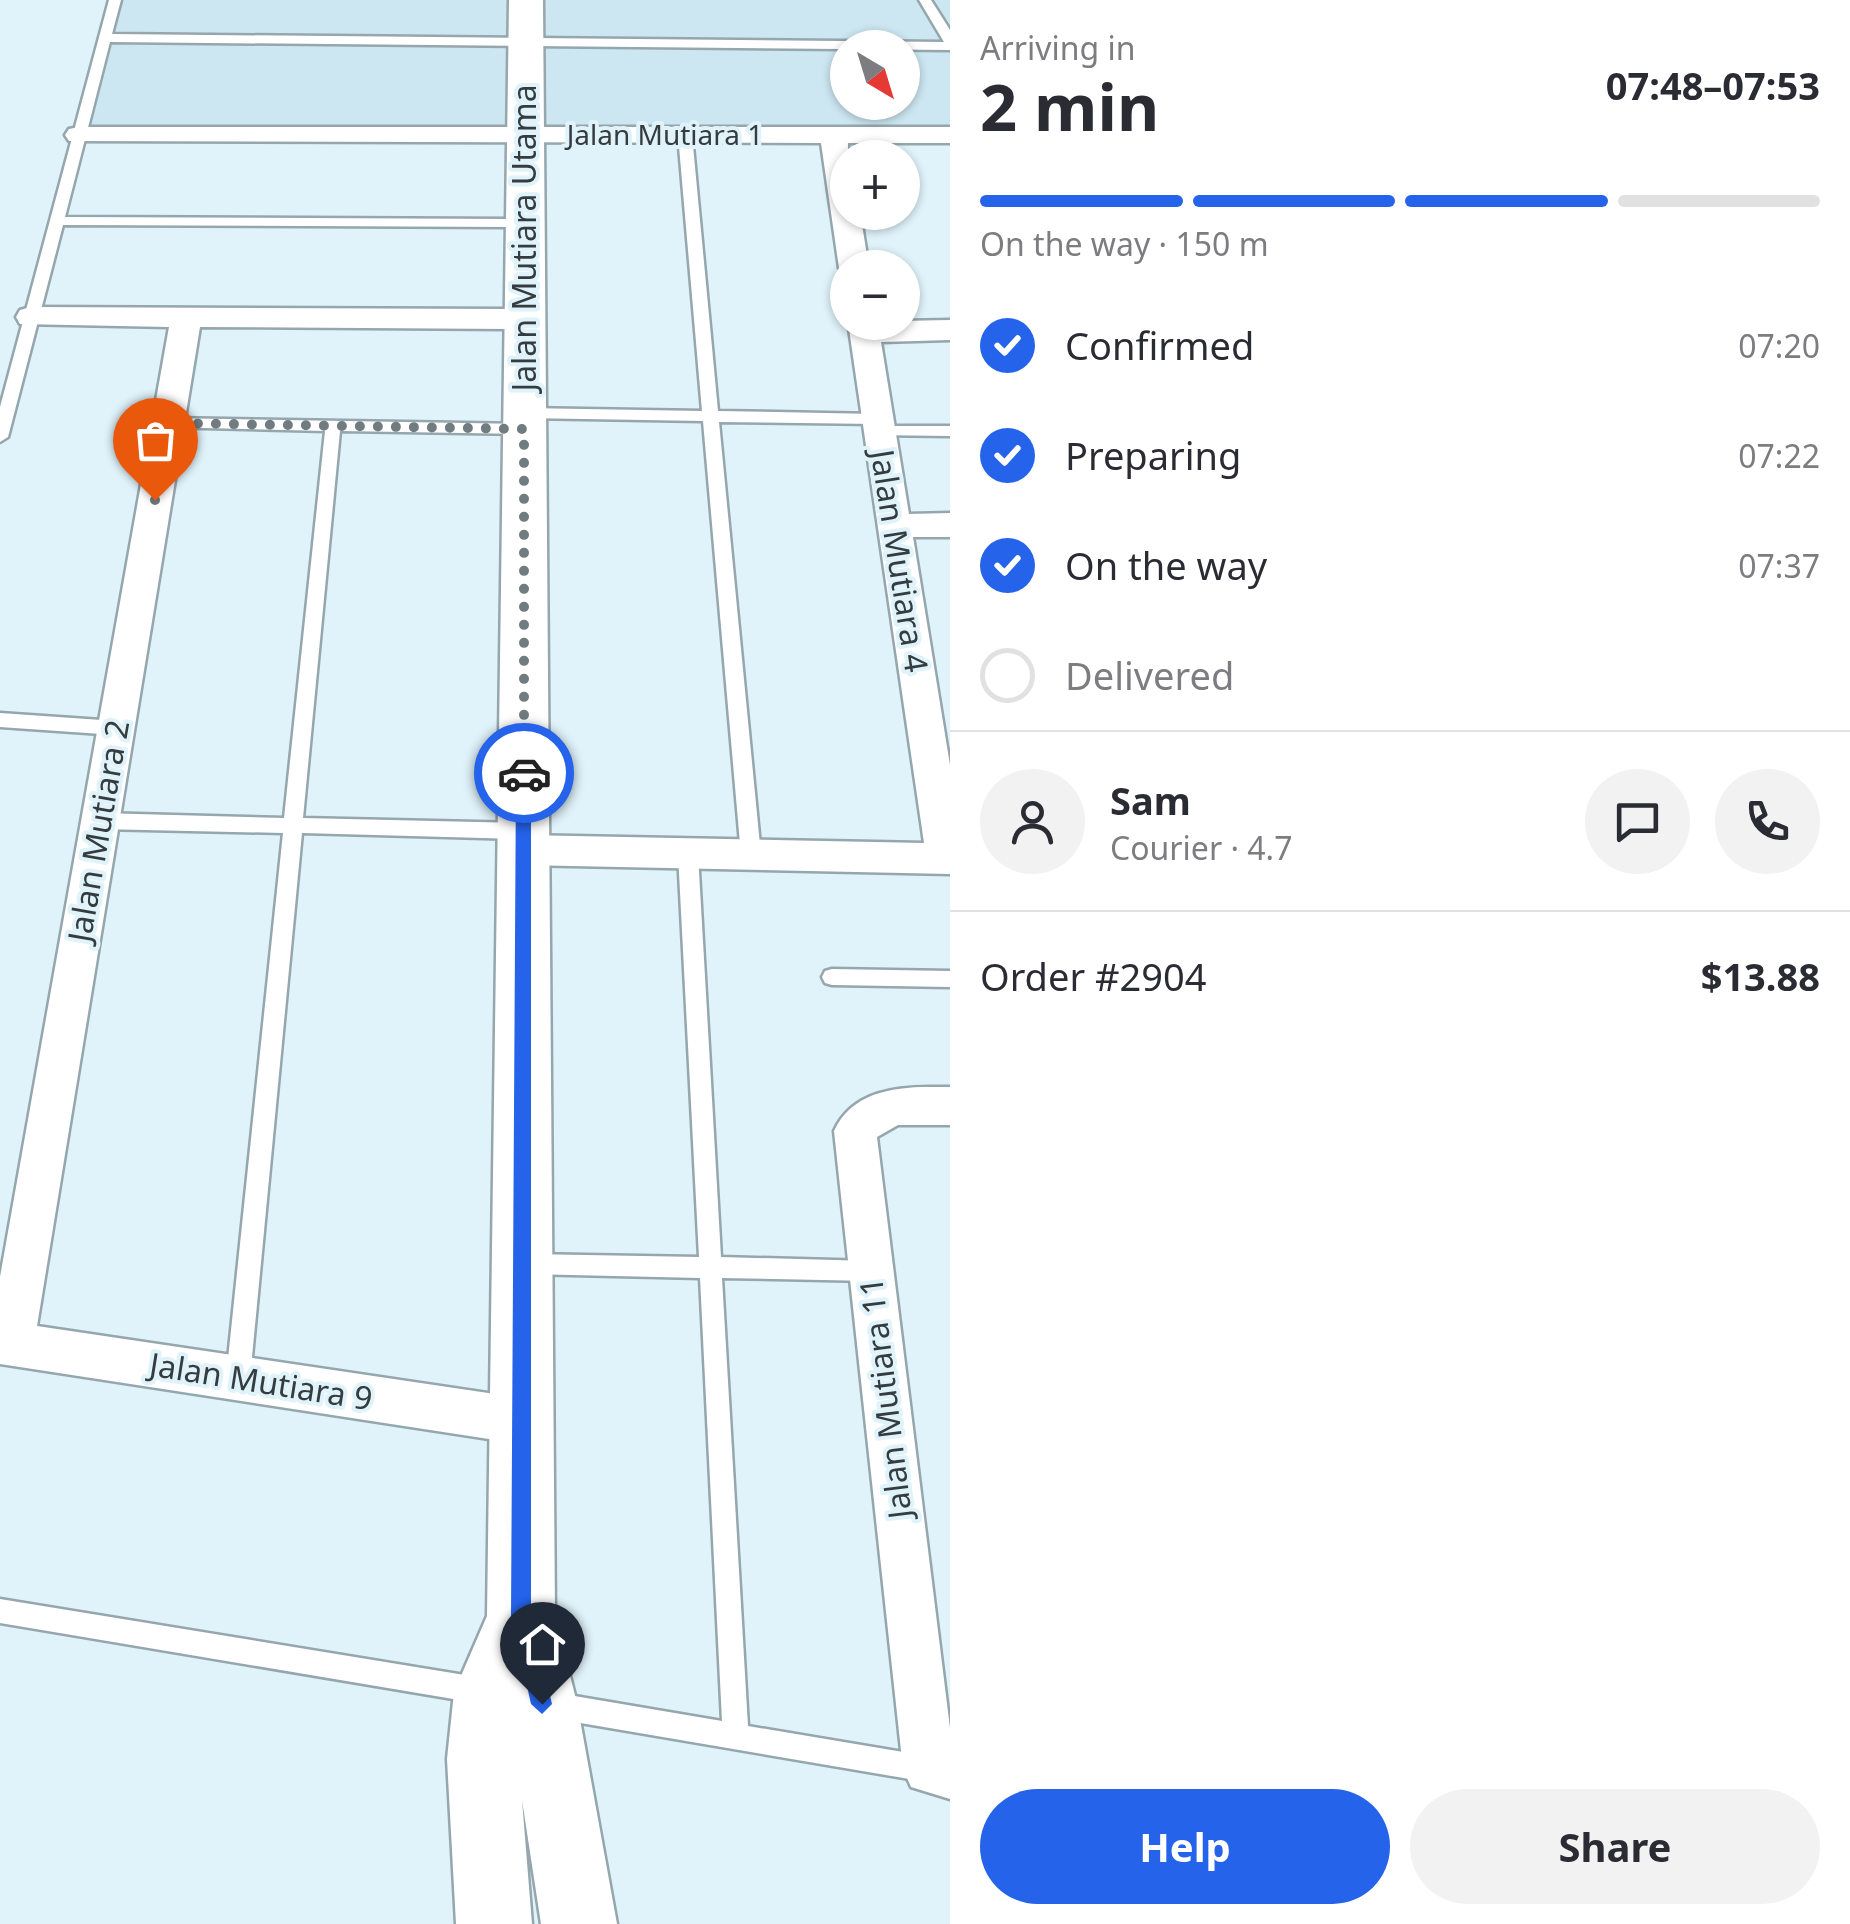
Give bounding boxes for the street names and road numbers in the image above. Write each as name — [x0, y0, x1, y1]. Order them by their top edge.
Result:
street label: Jalan Mutiara Utama — [502, 84, 545, 395]
street label: Jalan Mutiara 1 — [564, 115, 763, 153]
street label: Jalan Mutiara 4 — [861, 443, 939, 675]
street label: Jalan Mutiara 2 — [56, 716, 138, 948]
street label: Jalan Mutiara 11 — [848, 1275, 921, 1524]
street label: Jalan Mutiara 9 — [144, 1341, 376, 1419]

